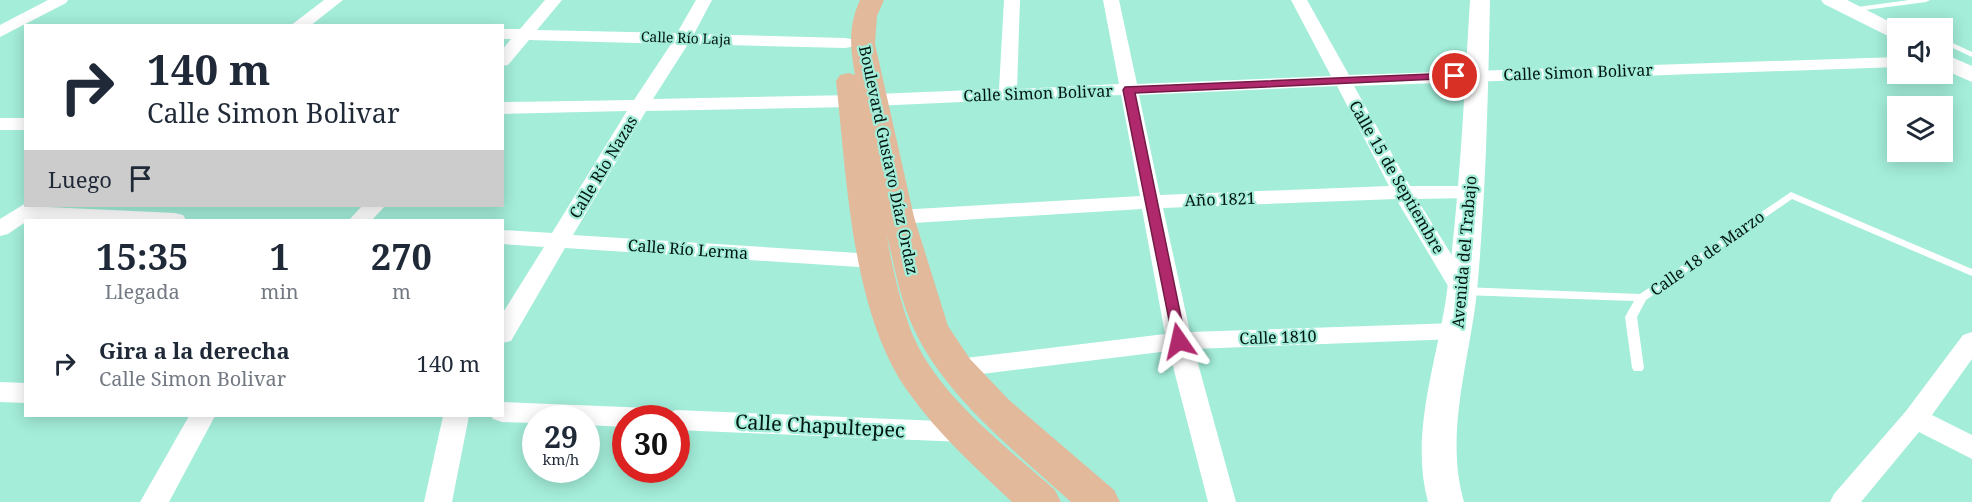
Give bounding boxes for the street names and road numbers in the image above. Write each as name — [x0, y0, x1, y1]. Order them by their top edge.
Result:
street label: Calle Río Laja — [641, 26, 732, 49]
street label: Boulevard Gustavo Díaz Ordaz — [854, 43, 924, 277]
street label: Calle Simon Bolivar — [1503, 58, 1654, 86]
street label: Calle Simon Bolivar — [963, 79, 1114, 107]
street label: Calle 15 de Septiembre — [1344, 96, 1450, 258]
street label: Calle Río Nazas — [564, 112, 642, 222]
street label: Avenida del Trabajo — [1446, 175, 1482, 329]
street label: Año 1821 — [1184, 187, 1256, 211]
street label: Calle 18 de Marzo — [1645, 205, 1769, 301]
street label: Calle Río Lerma — [627, 234, 749, 264]
street label: Calle 1810 — [1239, 325, 1317, 349]
street label: Calle Chapultepec — [735, 408, 906, 443]

